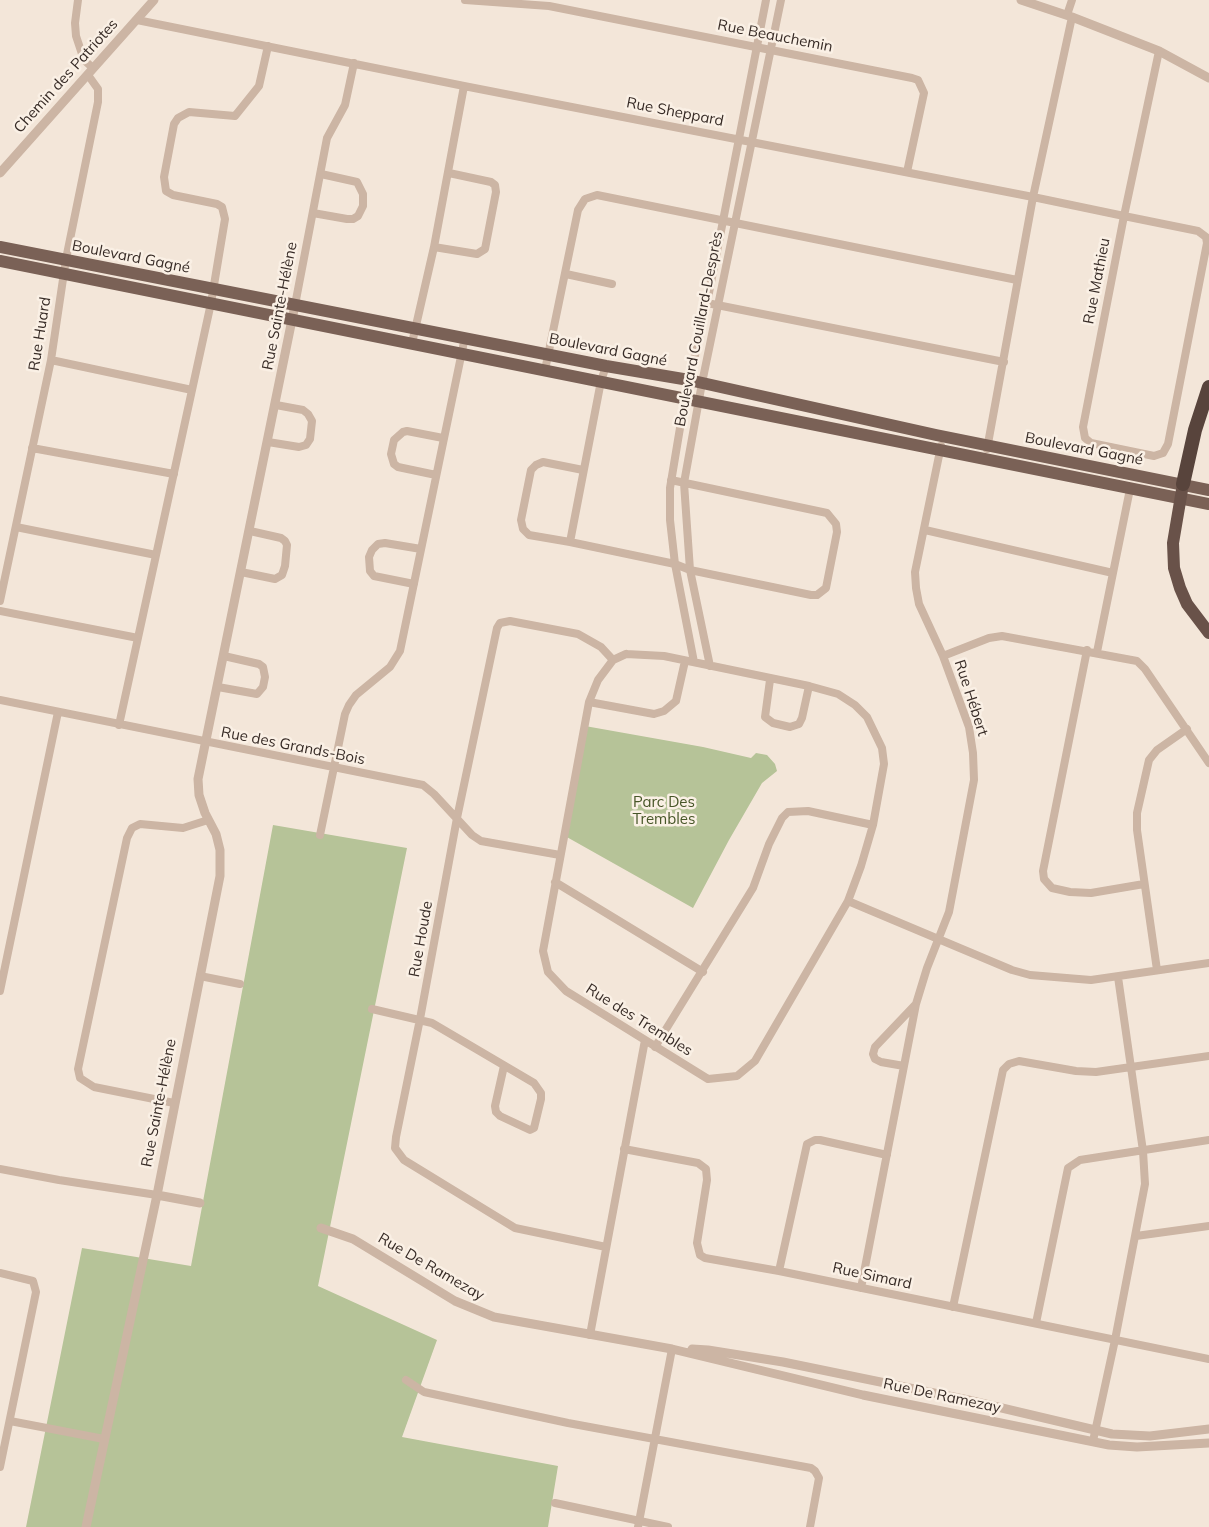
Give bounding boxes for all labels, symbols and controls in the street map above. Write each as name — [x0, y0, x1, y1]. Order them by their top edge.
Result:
street label: Chemin des Patriotes — [10, 15, 122, 137]
street label: Rue Beauchemin — [716, 16, 834, 56]
street label: Rue Sheppard — [625, 94, 725, 130]
street label: Boulevard Couillard-Desprès — [671, 230, 727, 428]
street label: Rue Mathieu — [1080, 236, 1114, 326]
street label: Boulevard Gagné — [70, 237, 192, 277]
street label: Rue Sainte-Hélène — [259, 240, 301, 372]
street label: Rue Huard — [25, 296, 55, 372]
street label: Boulevard Gagné — [547, 330, 669, 370]
street label: Boulevard Gagné — [1023, 429, 1145, 469]
street label: Rue Hébert — [950, 658, 992, 738]
street label: Rue des Grands-Bois — [219, 723, 367, 769]
park label: Parc Des Trembles — [633, 793, 695, 828]
street label: Rue Houde — [405, 900, 437, 978]
street label: Rue des Trembles — [582, 980, 696, 1060]
street label: Rue Sainte-Hélène — [138, 1037, 180, 1169]
street label: Rue De Ramezay — [375, 1229, 487, 1305]
street label: Rue Simard — [831, 1259, 913, 1293]
street label: Rue De Ramezay — [882, 1375, 1002, 1417]

